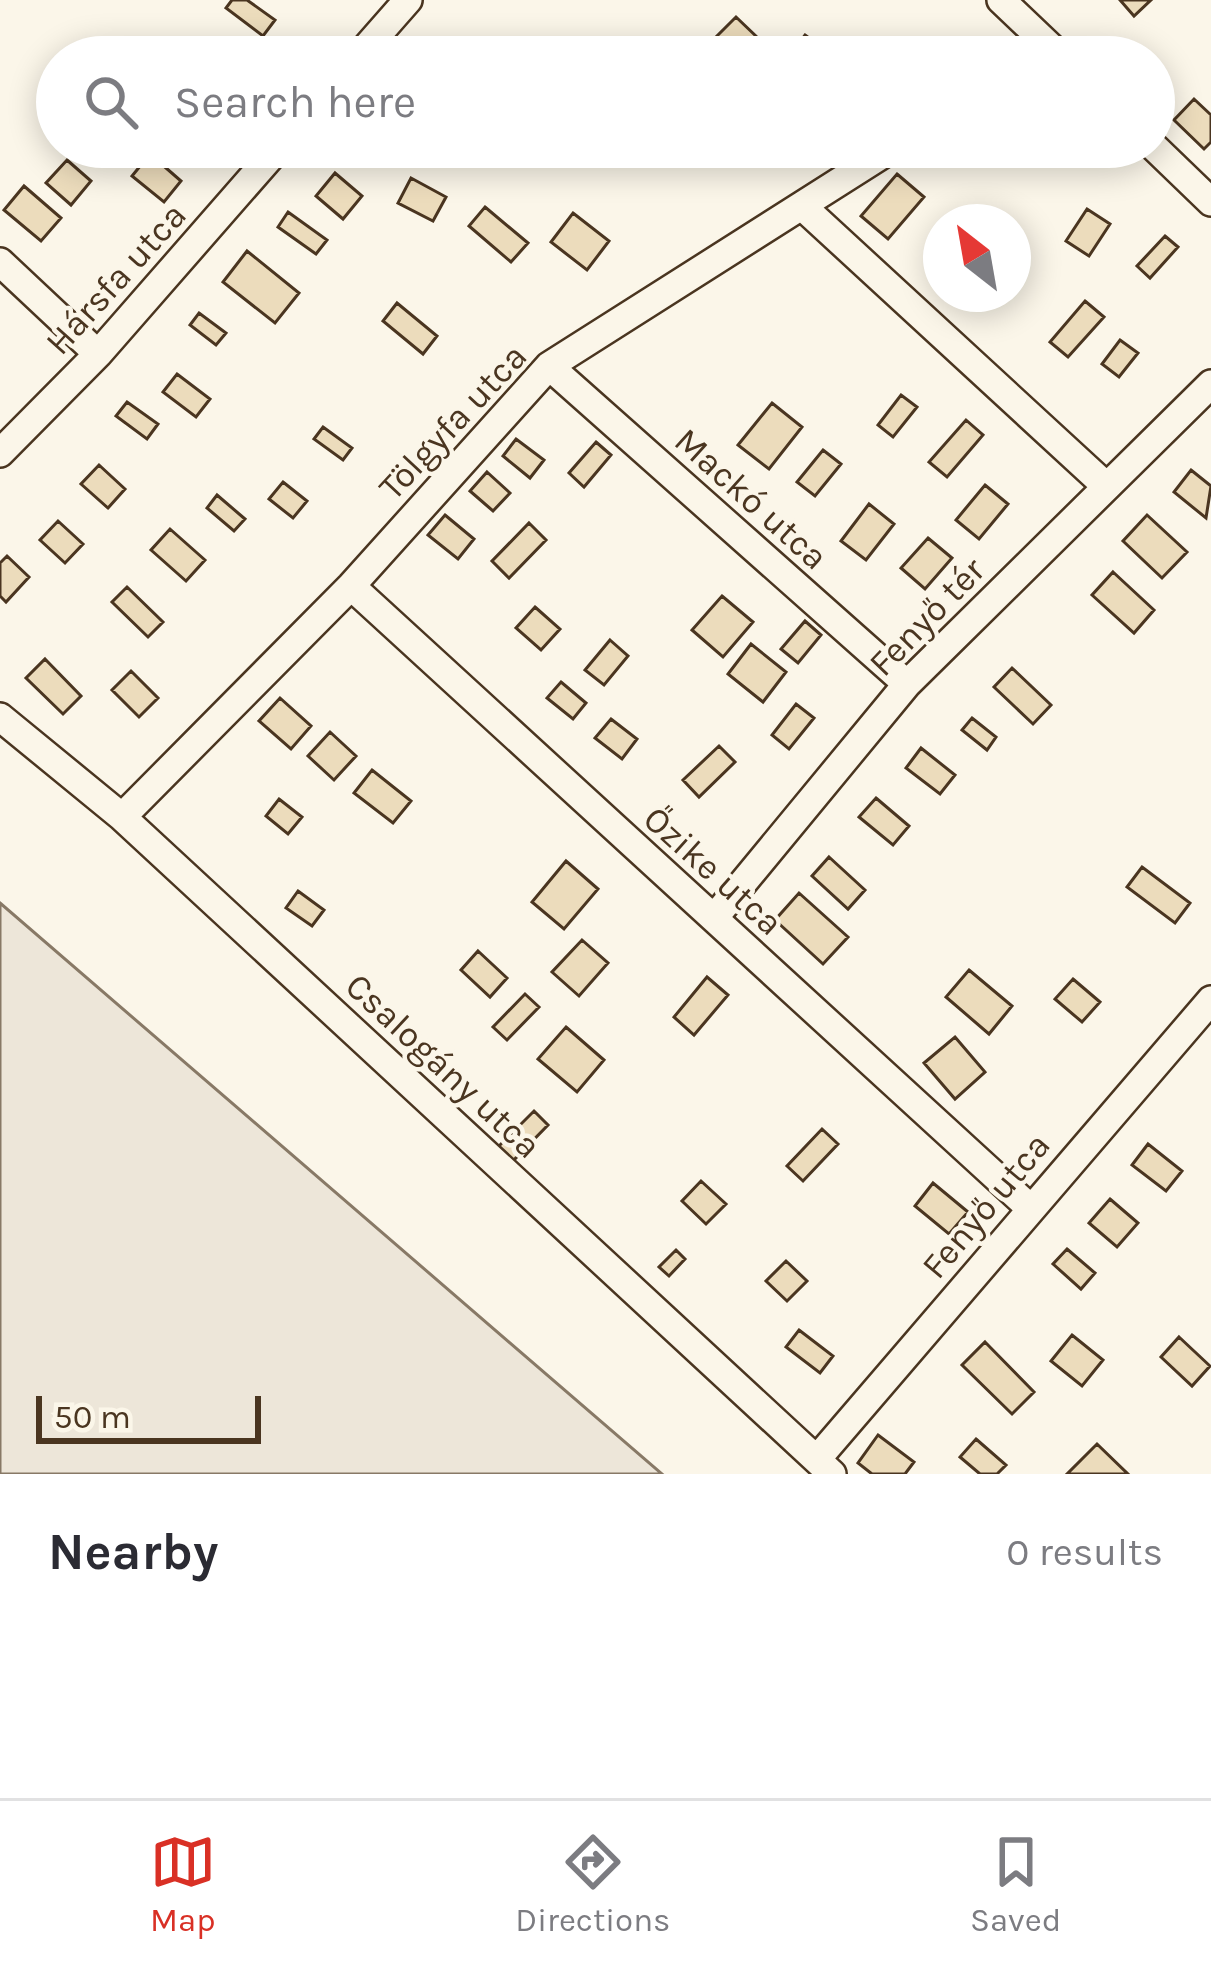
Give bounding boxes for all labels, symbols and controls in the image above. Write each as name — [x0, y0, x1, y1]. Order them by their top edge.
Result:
search box — [36, 36, 1175, 168]
icon: search — [78, 69, 144, 135]
text: Search here — [174, 76, 416, 128]
street label: Hársfa utca — [37, 194, 195, 363]
north arrow — [923, 204, 1031, 312]
street label: Tölgyfa utca — [370, 335, 535, 508]
street label: Mackó utca — [666, 419, 836, 578]
street label: Fenyő tér — [860, 548, 994, 685]
street label: Őzike utca — [635, 798, 791, 944]
street label: Csalogány utca — [337, 965, 550, 1167]
street label: Fenyő utca — [913, 1124, 1059, 1287]
scale bar — [36, 1390, 261, 1443]
text: 50 m — [54, 1398, 131, 1436]
text: Nearby — [48, 1522, 218, 1582]
text: 0 results — [1006, 1529, 1163, 1575]
tab: Map — [150, 1829, 216, 1939]
tab: Directions — [515, 1829, 670, 1939]
tab: Saved — [970, 1829, 1061, 1939]

